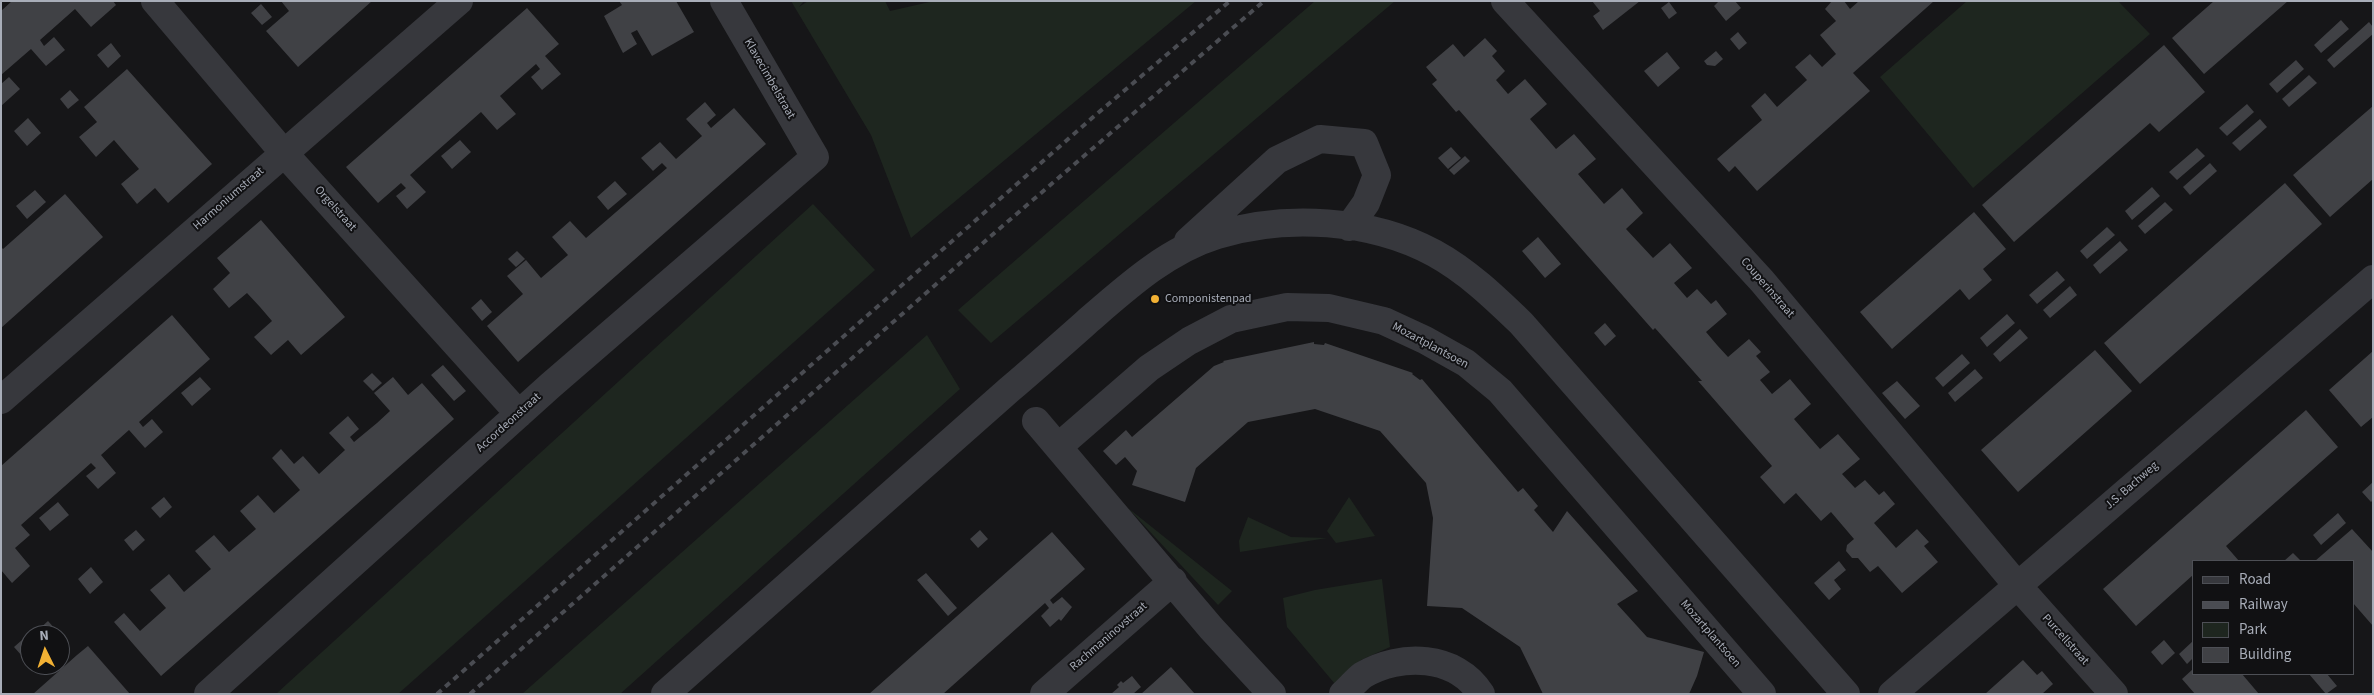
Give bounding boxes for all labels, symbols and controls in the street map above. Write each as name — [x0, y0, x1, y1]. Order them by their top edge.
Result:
street label: Klavecimbelstraat — [740, 36, 798, 122]
street label: Harmoniumstraat — [191, 164, 267, 234]
street label: Orgelstraat — [311, 184, 359, 234]
street label: Couperinstraat — [1737, 255, 1797, 321]
place label: Componistenpad — [1165, 292, 1251, 306]
marker: Componistenpad — [1149, 293, 1161, 305]
street label: Mozartplantsoen — [1389, 320, 1471, 372]
street label: Accordeonstraat — [474, 390, 544, 456]
street label: J.S. Bachweg — [2102, 459, 2162, 513]
legend — [2192, 560, 2354, 675]
text: Road — [2239, 569, 2271, 590]
text: Railway — [2239, 594, 2288, 615]
street label: Mozartplantsoen — [1677, 597, 1743, 671]
street label: Rachmaninovstraat — [1067, 600, 1151, 674]
street label: Purcellstraat — [2038, 612, 2092, 668]
text: Park — [2239, 619, 2267, 640]
north arrow — [20, 625, 70, 675]
text: N — [39, 626, 49, 646]
text: Building — [2239, 644, 2291, 665]

